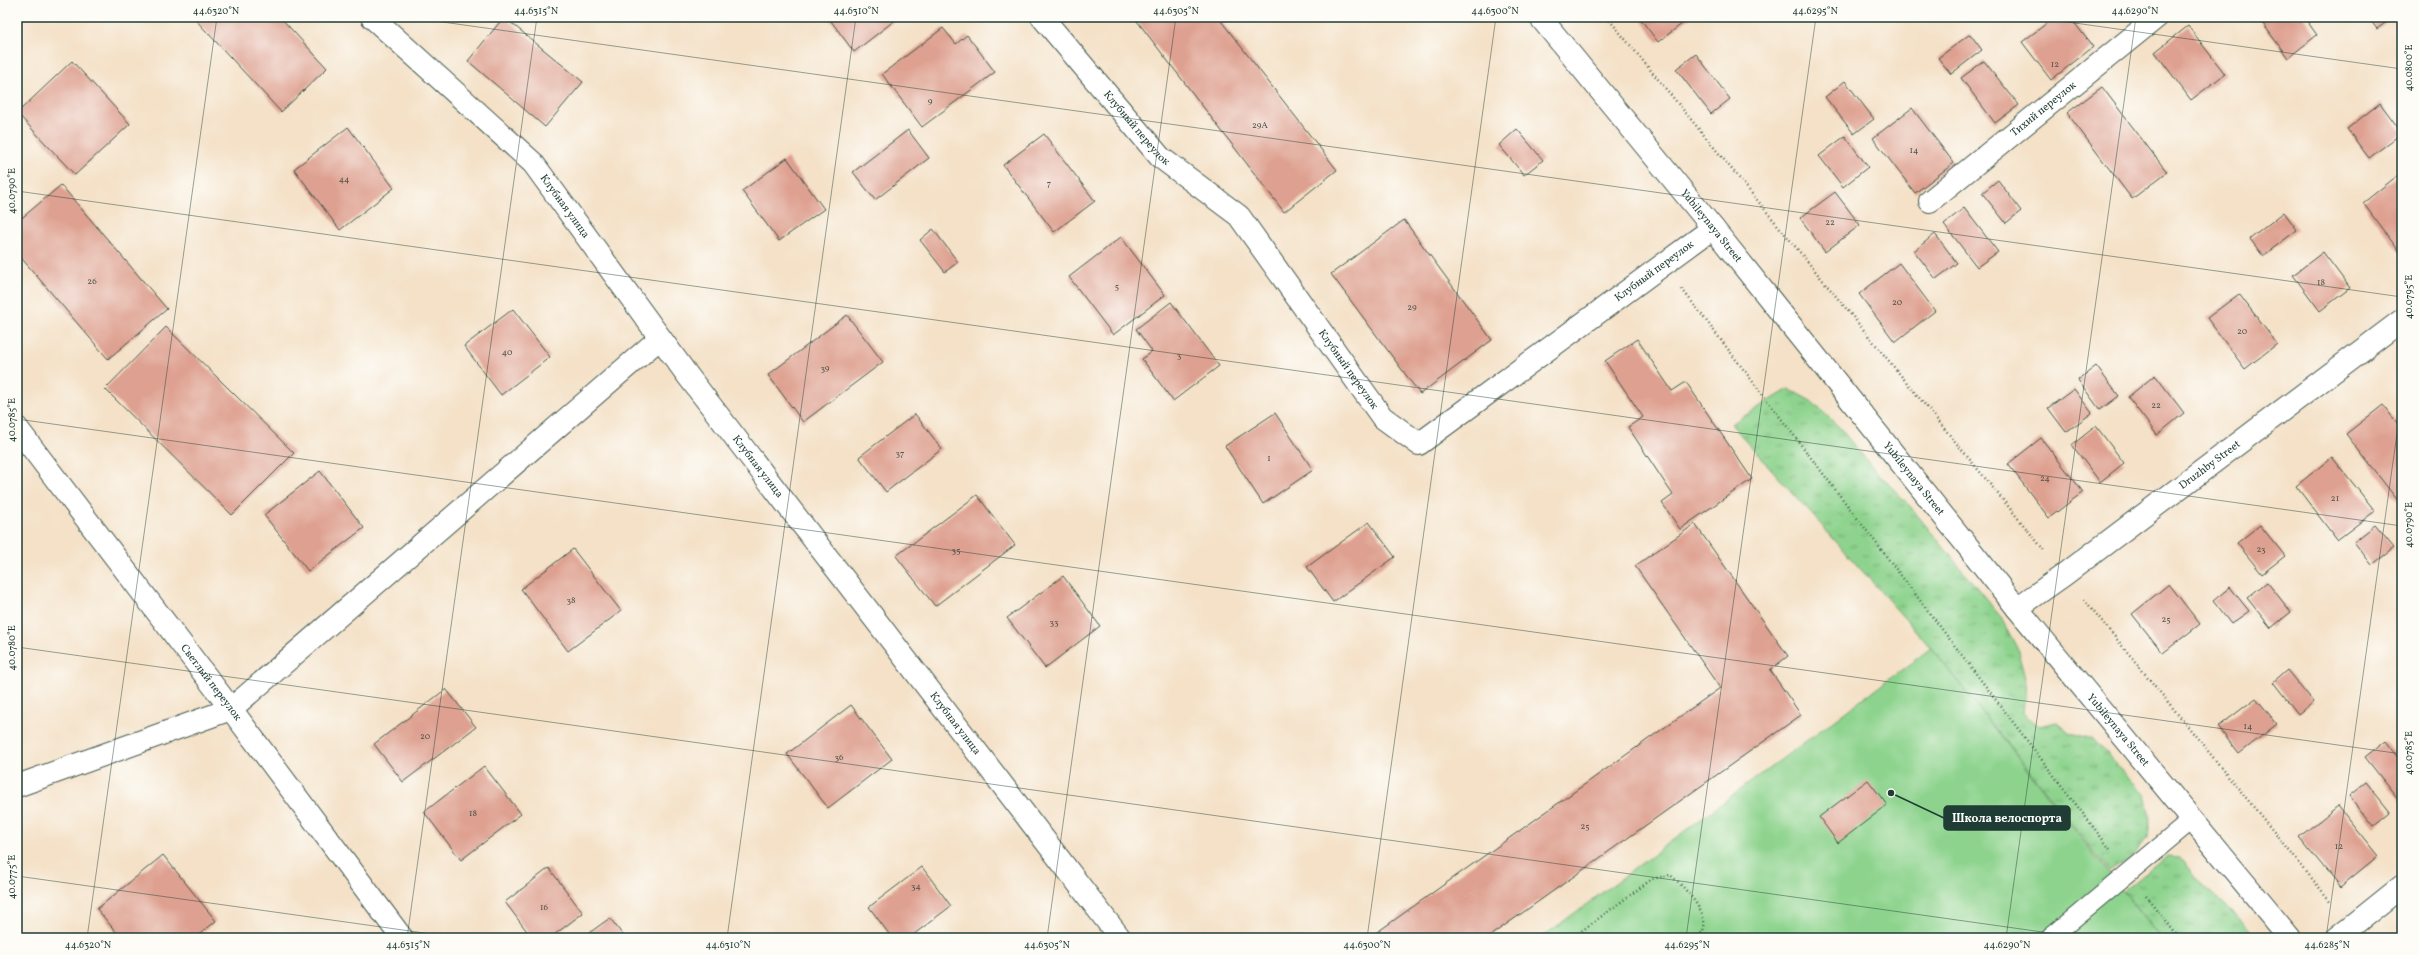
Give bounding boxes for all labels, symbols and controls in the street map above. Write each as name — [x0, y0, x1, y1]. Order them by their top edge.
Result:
text: 44.6320°N — [193, 4, 240, 18]
text: 44.6315°N — [514, 4, 559, 18]
text: 44.6310°N — [833, 4, 879, 18]
text: 44.6305°N — [1153, 4, 1200, 18]
text: 44.6300°N — [1471, 4, 1519, 18]
text: 44.6295°N — [1792, 4, 1838, 18]
text: 44.6290°N — [2112, 4, 2159, 18]
text: 40.0800°E — [2402, 45, 2416, 92]
house number: 12 — [2051, 58, 2059, 71]
street label: Тихий переулок — [2007, 78, 2079, 140]
street label: Клубный переулок — [1100, 87, 1173, 169]
house number: 9 — [928, 95, 933, 108]
house number: 29А — [1252, 119, 1269, 132]
house number: 14 — [1910, 144, 1918, 157]
text: 40.0790°E — [5, 168, 19, 214]
street label: Клубная улица — [536, 171, 593, 242]
house number: 44 — [339, 173, 349, 186]
house number: 7 — [1047, 177, 1051, 190]
street label: Yubileynaya Street — [1677, 186, 1745, 266]
house number: 22 — [1825, 216, 1835, 229]
street label: Клубный переулок — [1611, 237, 1697, 305]
house number: 26 — [87, 275, 97, 288]
text: 40.0795°E — [2402, 275, 2416, 319]
house number: 18 — [2317, 276, 2325, 289]
house number: 5 — [1115, 280, 1119, 293]
house number: 20 — [1892, 296, 1903, 309]
house number: 29 — [1407, 301, 1417, 314]
house number: 20 — [2237, 325, 2248, 338]
street label: Клубный переулок — [1315, 326, 1382, 413]
house number: 40 — [502, 346, 513, 359]
house number: 3 — [1177, 349, 1182, 362]
house number: 39 — [820, 362, 830, 375]
text: 40.0785°E — [5, 398, 19, 442]
house number: 22 — [2151, 399, 2161, 412]
street label: Клубная улица — [729, 432, 787, 502]
street label: Druzhby Street — [2176, 437, 2244, 493]
street label: Yubileynaya Street — [1879, 439, 1948, 519]
house number: 37 — [896, 447, 904, 460]
house number: 1 — [1267, 452, 1271, 465]
house number: 24 — [2040, 472, 2050, 485]
house number: 21 — [2331, 492, 2339, 505]
text: 40.0790°E — [2402, 502, 2416, 548]
house number: 23 — [2256, 543, 2266, 556]
house number: 35 — [952, 544, 960, 557]
house number: 38 — [566, 594, 576, 607]
house number: 25 — [2161, 613, 2171, 626]
house number: 33 — [1049, 616, 1059, 629]
text: 40.0780°E — [5, 625, 19, 671]
street label: Светлый переулок — [177, 641, 245, 724]
street label: Клубная улица — [926, 689, 984, 758]
street label: Yubileynaya Street — [2083, 690, 2153, 770]
house number: 14 — [2244, 720, 2252, 733]
house number: 20 — [420, 730, 431, 743]
text: 40.0785°E — [2402, 731, 2416, 775]
house number: 36 — [834, 751, 844, 764]
callout: Школа велоспорта — [1944, 806, 2070, 830]
house number: 18 — [469, 807, 477, 820]
text: Школа велоспорта — [1952, 811, 2062, 827]
house number: 25 — [1580, 820, 1590, 833]
house number: 12 — [2335, 840, 2343, 853]
text: 40.0775°E — [5, 855, 19, 899]
house number: 34 — [911, 880, 921, 893]
house number: 16 — [540, 901, 548, 914]
text: 44.6320°N — [65, 938, 112, 952]
text: 44.6315°N — [386, 938, 431, 952]
text: 44.6310°N — [705, 938, 751, 952]
text: 44.6305°N — [1024, 938, 1071, 952]
text: 44.6300°N — [1343, 938, 1391, 952]
text: 44.6295°N — [1664, 938, 1710, 952]
text: 44.6290°N — [1984, 938, 2031, 952]
text: 44.6285°N — [2304, 938, 2350, 952]

